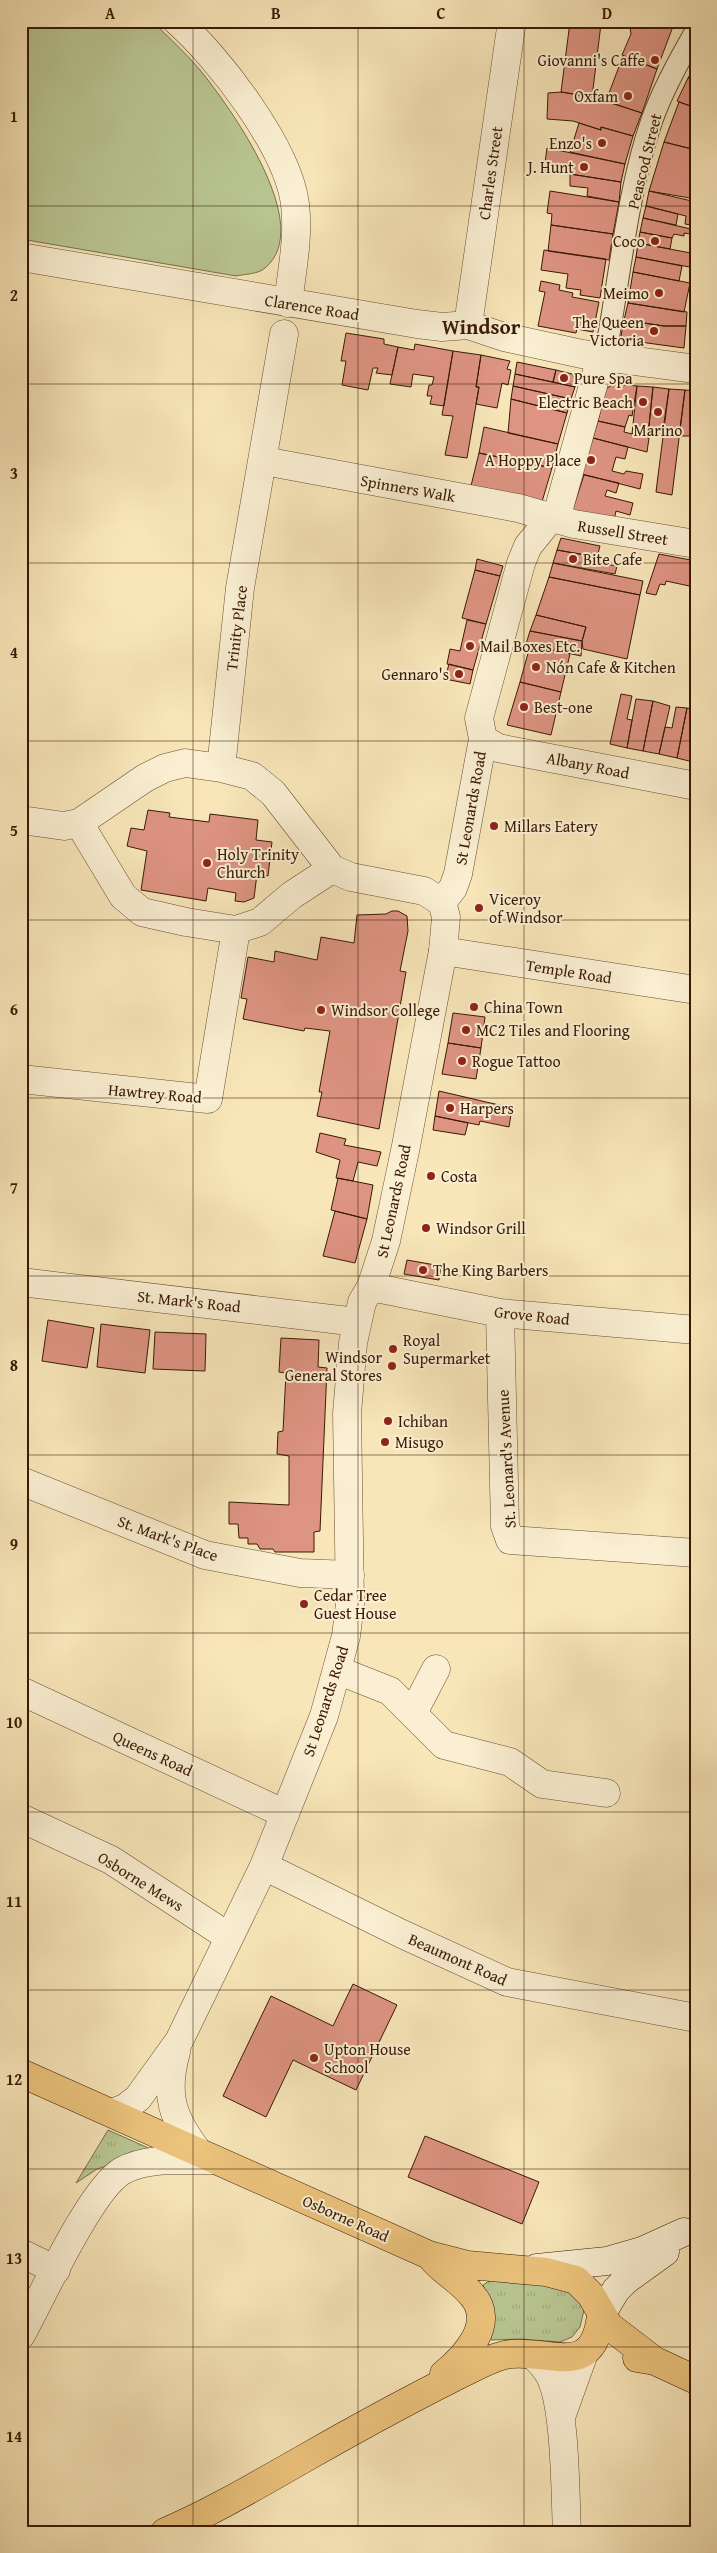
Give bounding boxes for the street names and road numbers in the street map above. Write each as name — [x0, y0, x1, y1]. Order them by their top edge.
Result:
street label: Peascod Street — [621, 110, 668, 211]
street label: Charles Street — [472, 124, 508, 221]
street label: Clarence Road — [263, 288, 361, 326]
street label: Spinners Walk — [359, 468, 458, 508]
street label: Russell Street — [576, 513, 670, 551]
street label: Trinity Place — [219, 584, 253, 672]
street label: Albany Road — [544, 745, 632, 785]
street label: St Leonards Road — [448, 749, 492, 867]
street label: Temple Road — [524, 952, 614, 990]
street label: Hawtrey Road — [107, 1077, 203, 1109]
street label: St Leonards Road — [369, 1142, 417, 1260]
street label: St. Mark's Road — [136, 1284, 242, 1318]
street label: Grove Road — [493, 1299, 571, 1331]
street label: St. Leonard's Avenue — [490, 1389, 522, 1529]
street label: St. Mark's Place — [114, 1509, 222, 1567]
street label: St Leonards Road — [296, 1642, 354, 1760]
street label: Queens Road — [109, 1724, 197, 1782]
street label: Osborne Mews — [93, 1845, 189, 1917]
street label: Beaumont Road — [405, 1927, 512, 1992]
street label: Osborne Road — [299, 2188, 394, 2248]

